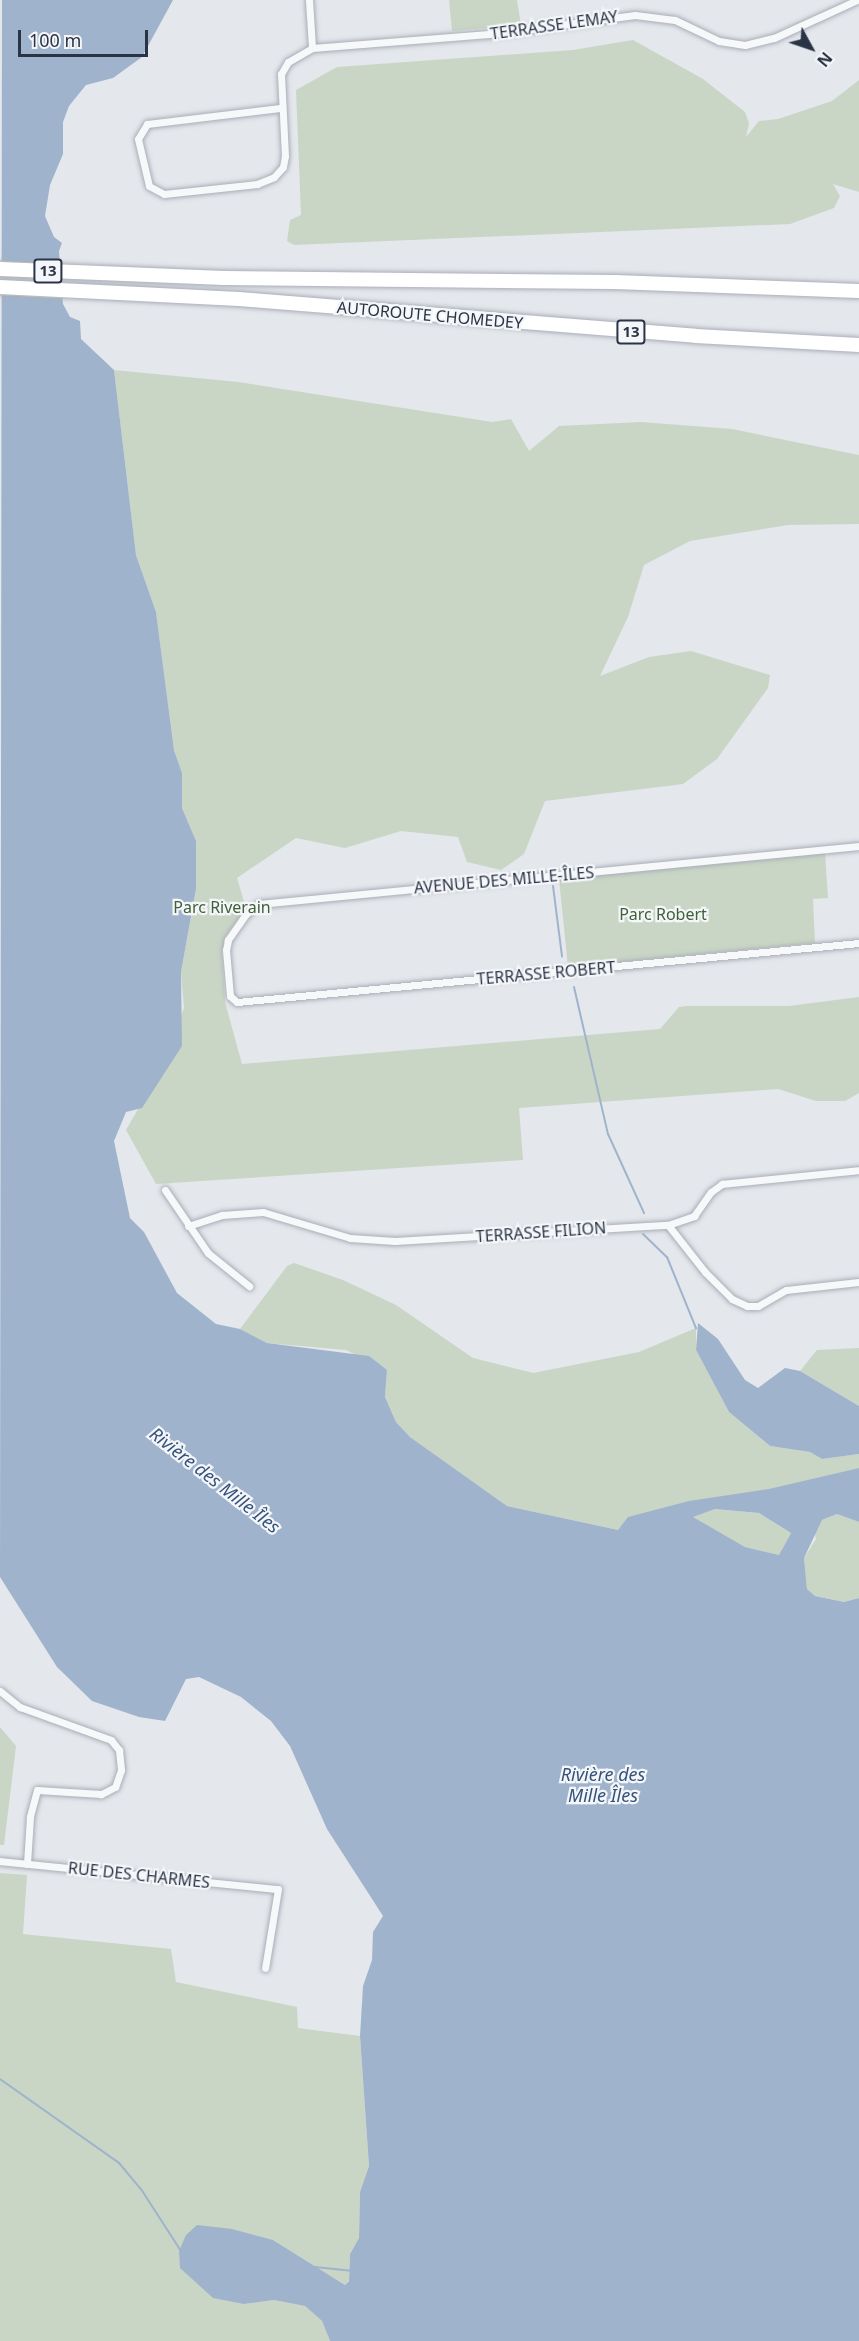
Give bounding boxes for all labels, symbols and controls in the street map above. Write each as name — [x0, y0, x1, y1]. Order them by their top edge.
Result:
street label: TERRASSE LEMAY — [489, 7, 619, 43]
scale bar — [21, 18, 152, 56]
north arrow — [781, 18, 841, 78]
text: 100 m — [29, 28, 81, 52]
text: N — [812, 48, 837, 72]
road number: 13 — [33, 259, 63, 283]
street label: AUTOROUTE CHOMEDEY — [336, 297, 524, 333]
road number: 13 — [616, 320, 646, 344]
street label: AVENUE DES MILLE-ÎLES — [413, 863, 595, 897]
park label: Parc Riverain — [173, 897, 271, 917]
park label: Parc Robert — [619, 904, 707, 924]
street label: TERRASSE ROBERT — [476, 957, 616, 989]
street label: TERRASSE FILION — [475, 1218, 607, 1246]
water label: Rivière des Mille Îles — [146, 1422, 284, 1538]
water label: Rivière des Mille Îles — [561, 1764, 645, 1806]
street label: RUE DES CHARMES — [67, 1858, 211, 1892]

